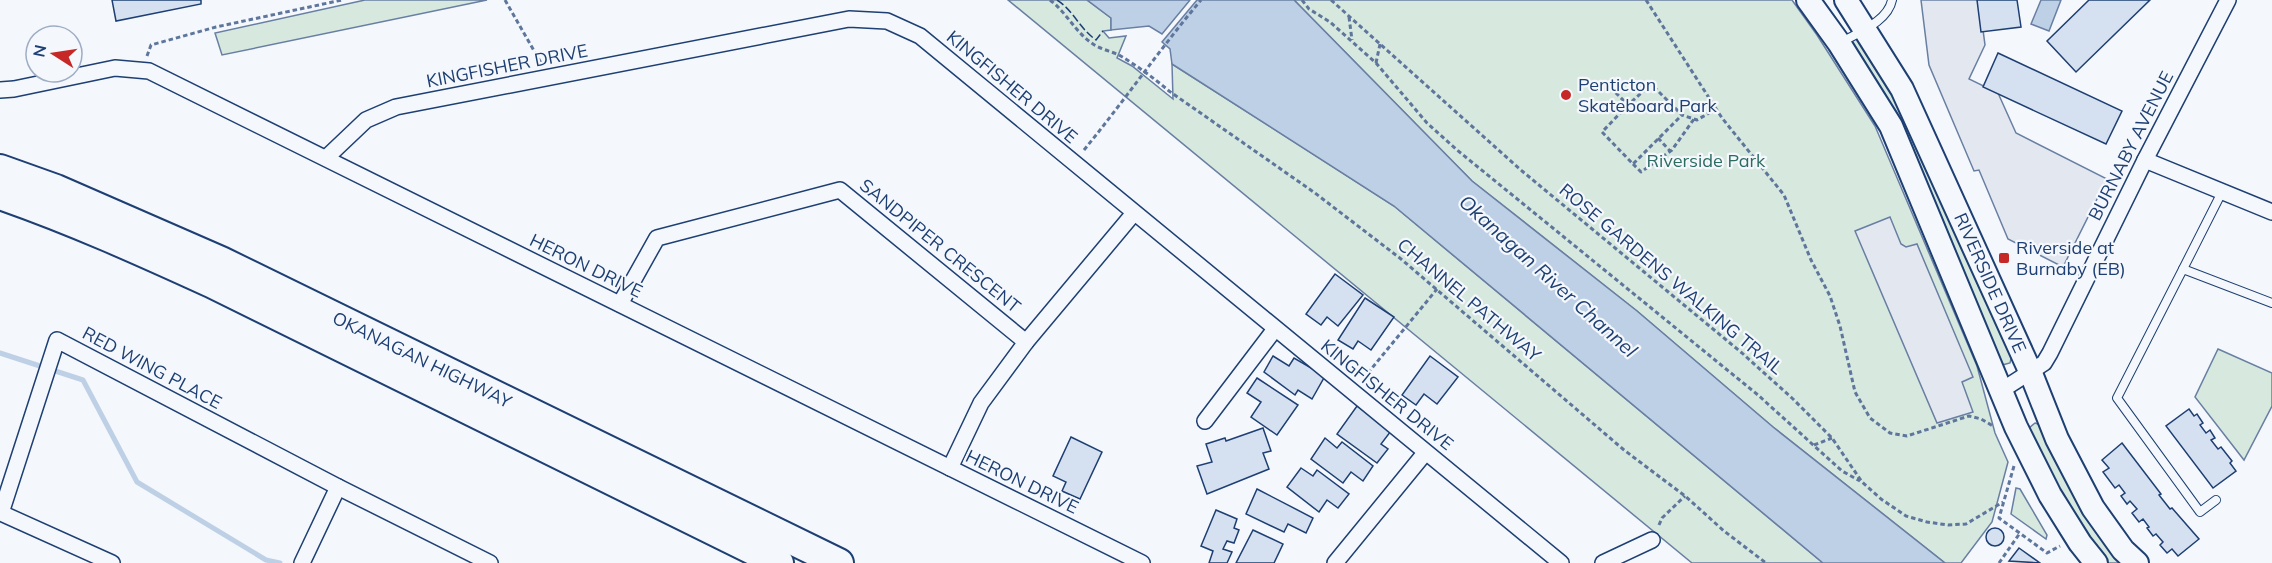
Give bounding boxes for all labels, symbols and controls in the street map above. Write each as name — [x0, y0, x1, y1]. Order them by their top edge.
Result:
north arrow — [24, 24, 84, 84]
street label: KINGFISHER DRIVE — [942, 25, 1082, 148]
street label: KINGFISHER DRIVE — [424, 39, 590, 92]
text: N — [28, 43, 50, 59]
street label: BURNABY AVENUE — [2083, 67, 2178, 224]
place label: Penticton Skateboard Park — [1578, 73, 1718, 117]
marker: Penticton Skateboard Park — [1559, 88, 1573, 102]
park label: Riverside Park — [1647, 149, 1766, 172]
street label: SANDPIPER CRESCENT — [855, 174, 1026, 318]
street label: ROSE GARDENS WALKING TRAIL — [1555, 178, 1788, 379]
water label: Okanagan River Channel — [1454, 189, 1643, 362]
street label: RIVERSIDE DRIVE — [1949, 209, 2032, 356]
street label: HERON DRIVE — [526, 228, 646, 303]
street label: CHANNEL PATHWAY — [1393, 233, 1547, 367]
place label: Riverside at Burnaby (EB) — [2016, 236, 2126, 280]
marker: Riverside at Burnaby (EB) — [1997, 251, 2011, 265]
street label: OKANAGAN HIGHWAY — [329, 306, 516, 413]
street label: RED WING PLACE — [79, 321, 226, 414]
street label: KINGFISHER DRIVE — [1316, 334, 1458, 455]
street label: HERON DRIVE — [962, 444, 1082, 519]

